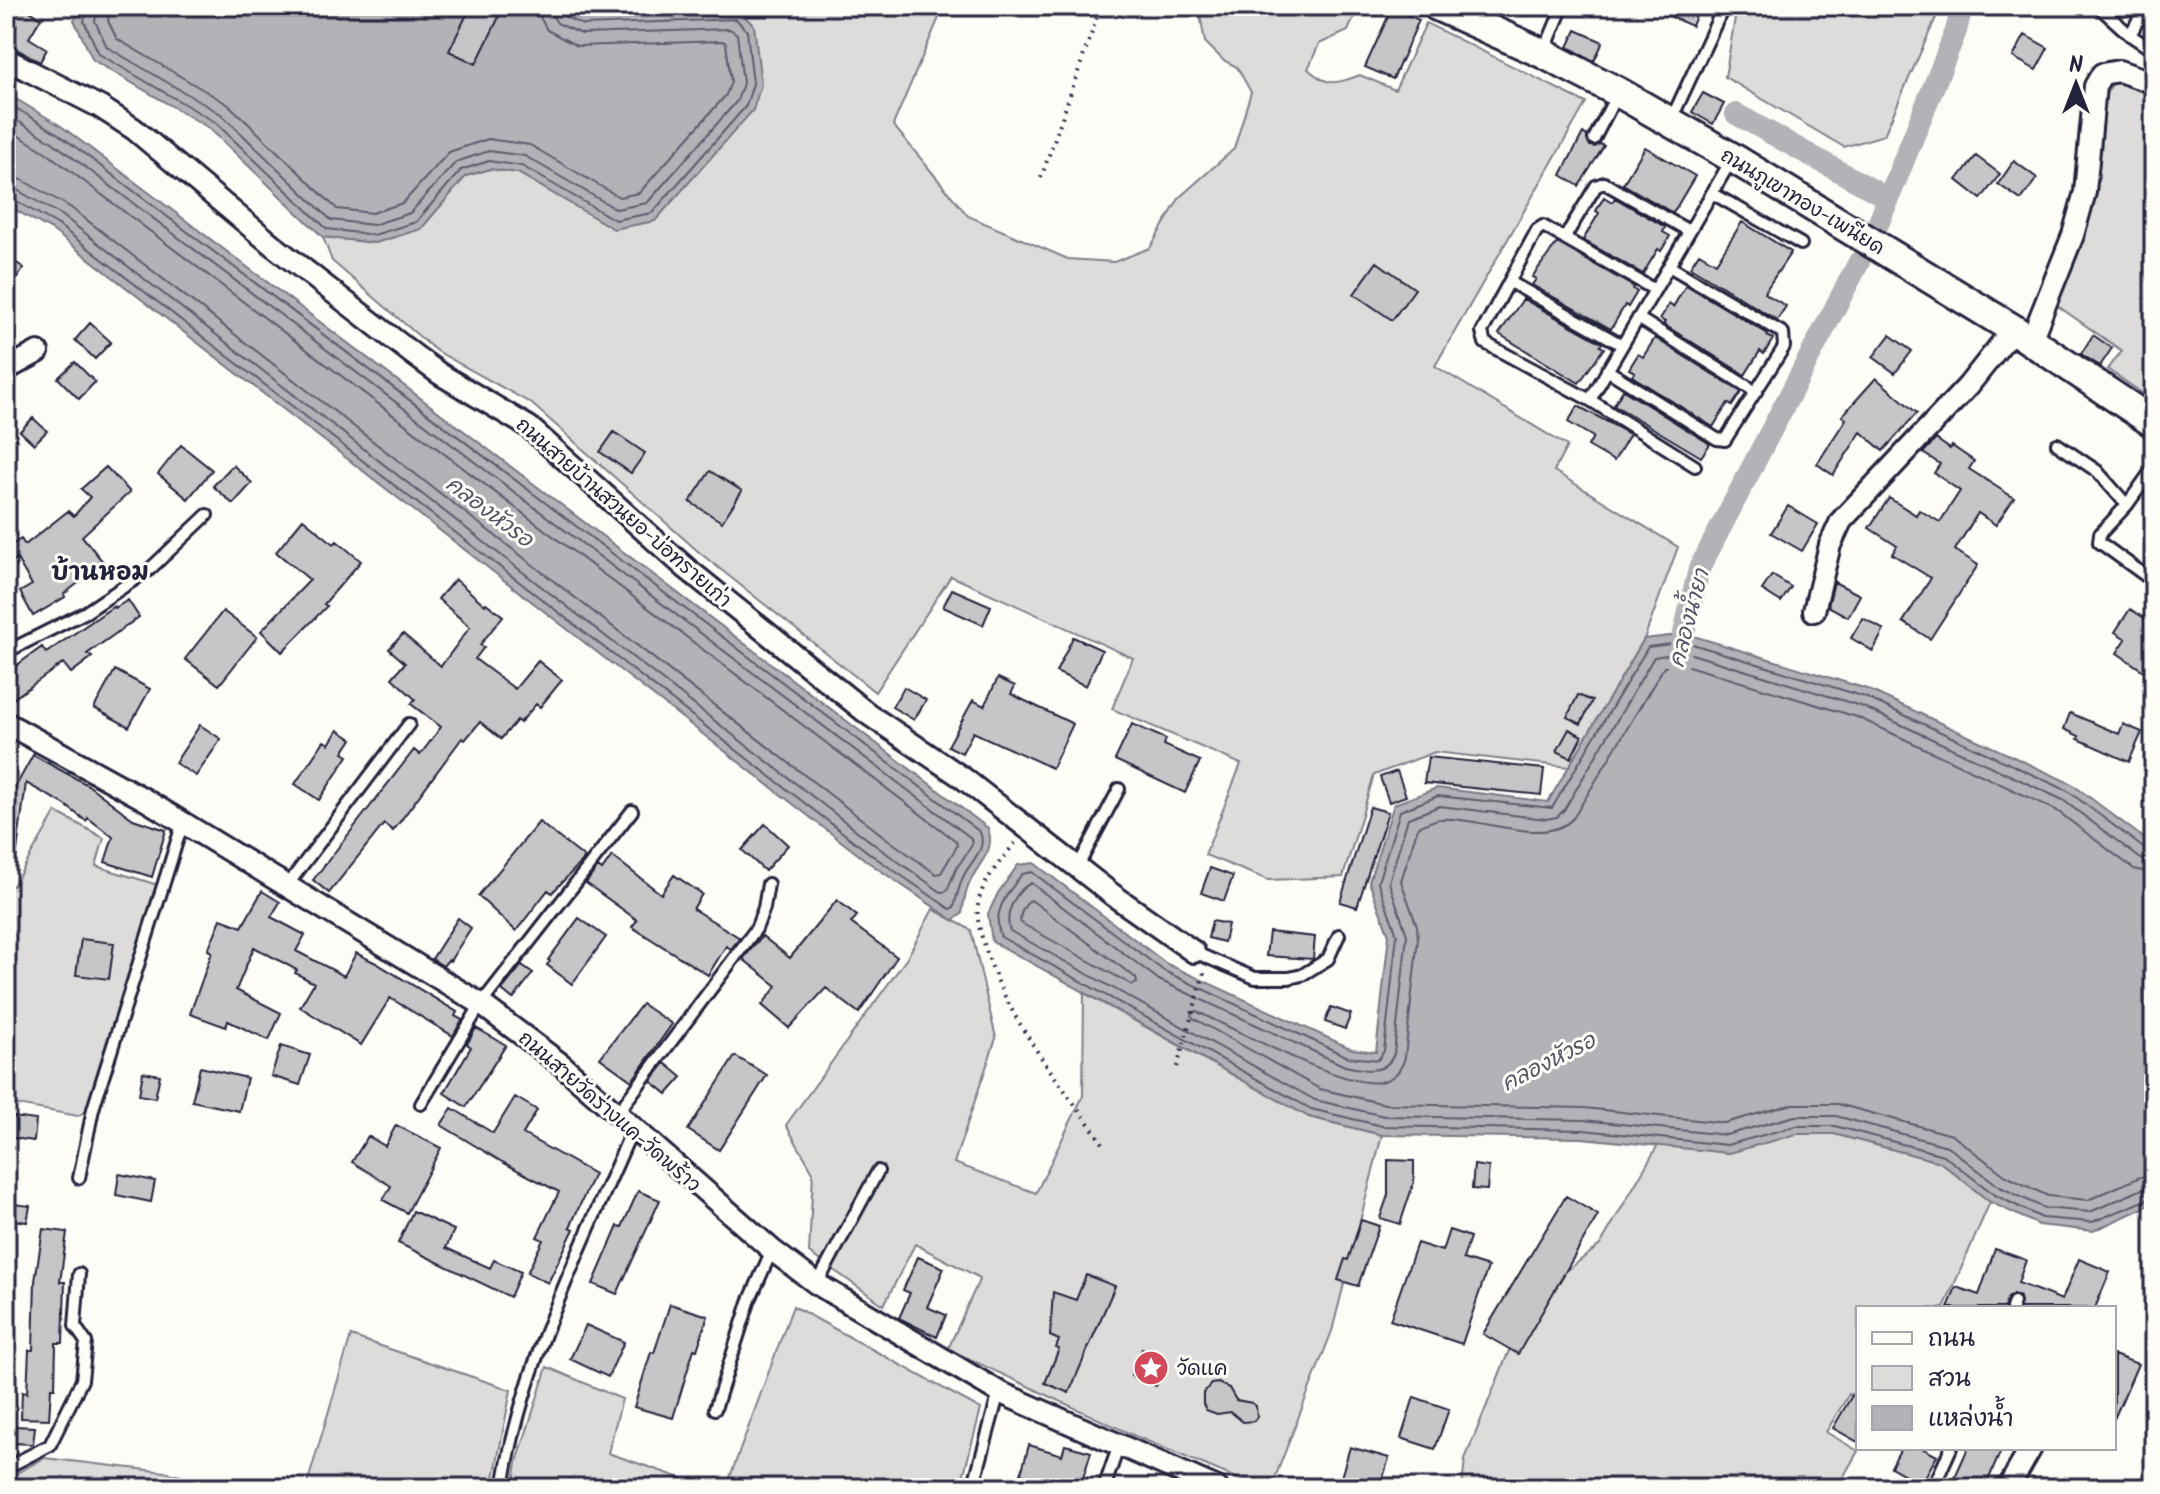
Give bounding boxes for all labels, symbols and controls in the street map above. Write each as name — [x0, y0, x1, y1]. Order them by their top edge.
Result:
north arrow — [2036, 44, 2116, 124]
text: N — [2069, 49, 2083, 84]
street label: ถนนภูเขาทอง-เพนียด — [1714, 141, 1890, 265]
street label: ถนนสายบ้านสวนยอ-บ่อทรายเก่า — [507, 410, 738, 617]
water label: คลองหัวรอ — [437, 468, 540, 558]
district label: บ้านหอม — [51, 554, 149, 593]
water label: คลองน้ำยา — [1656, 563, 1721, 672]
street label: ถนนสายวัดร่างแค-วัดพร้าว — [510, 1024, 707, 1201]
water label: คลองหัวรอ — [1496, 1024, 1603, 1102]
legend — [1856, 1306, 2116, 1450]
text: ถนน — [1928, 1320, 1975, 1359]
place icon: วัดแค — [1132, 1349, 1170, 1387]
place label: วัดแค — [1177, 1354, 1227, 1386]
text: สวน — [1928, 1360, 1971, 1399]
text: แหล่งน้ำ — [1928, 1395, 2014, 1439]

